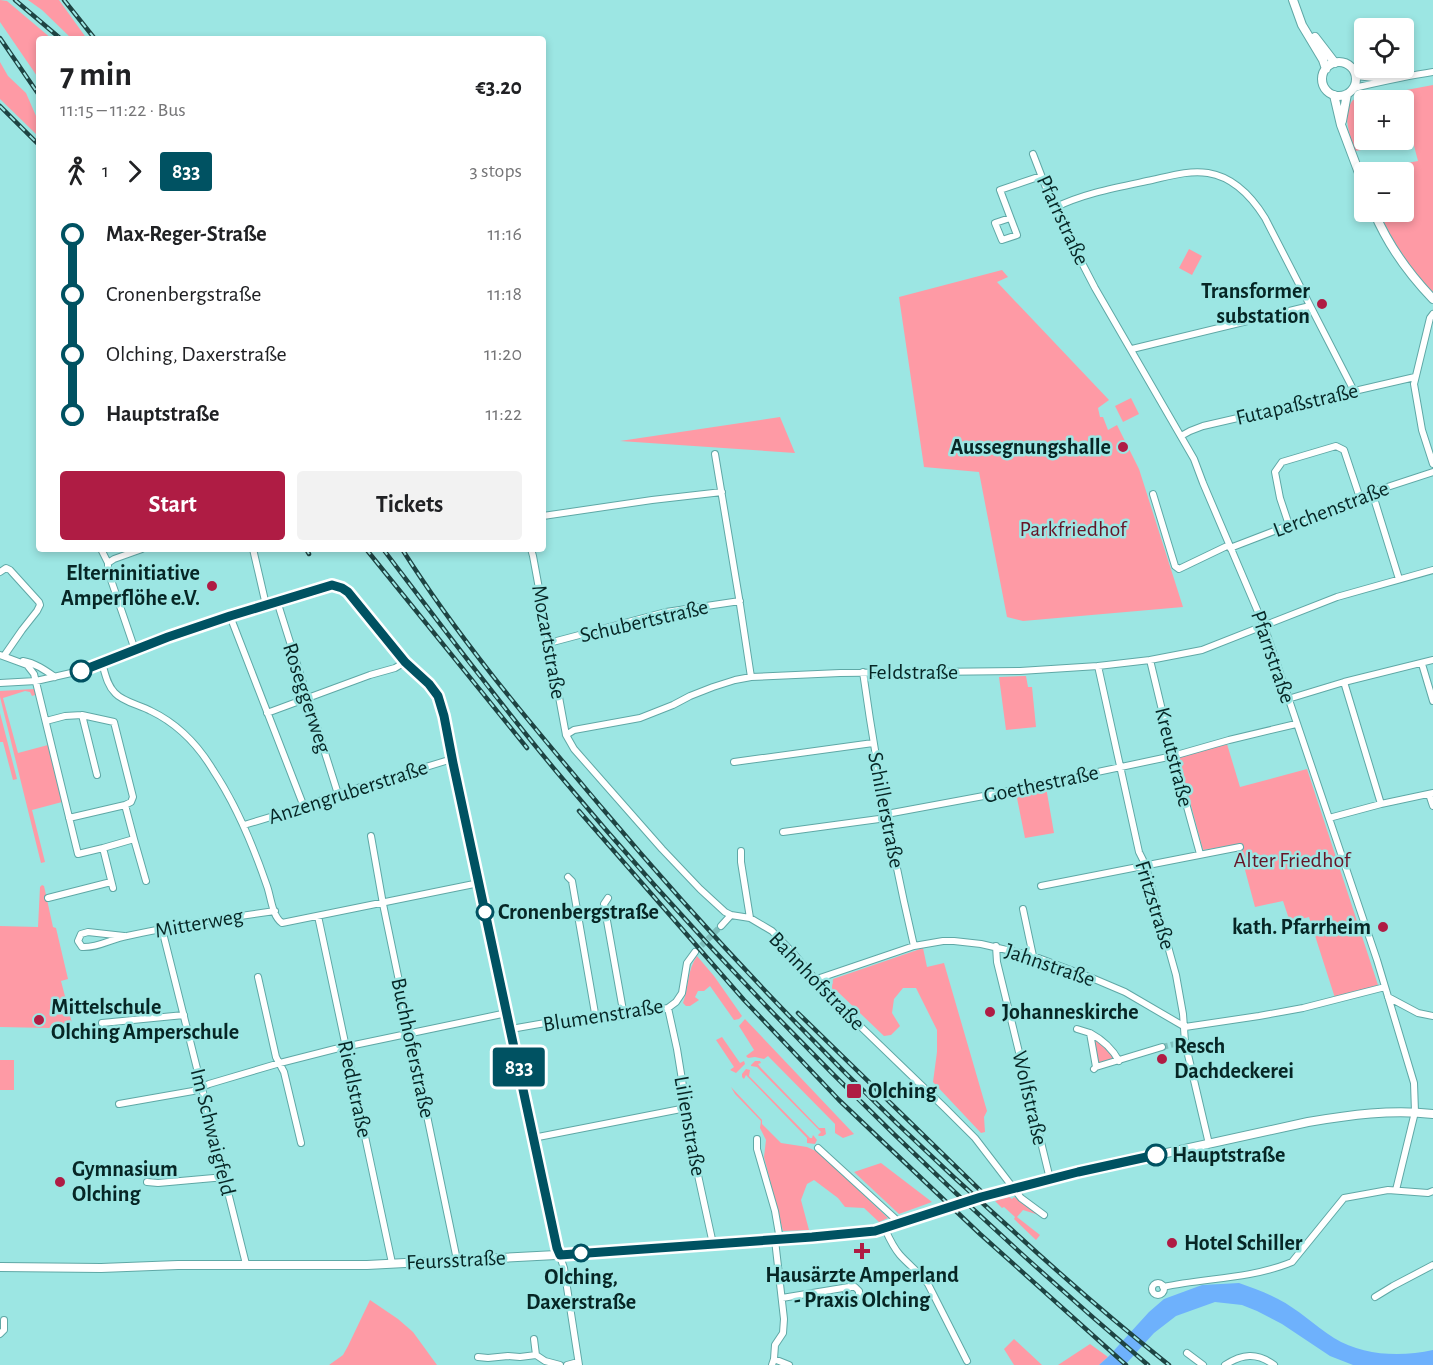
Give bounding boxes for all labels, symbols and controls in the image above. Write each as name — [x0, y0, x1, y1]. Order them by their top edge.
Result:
map controls — [1354, 18, 1414, 222]
button: locate — [1354, 18, 1414, 78]
text: 7 min — [60, 59, 132, 92]
text: €3.20 — [475, 76, 522, 98]
button: + — [1354, 90, 1414, 150]
text: 11:15 – 11:22 · Bus — [60, 100, 186, 120]
icon: walk — [60, 155, 93, 188]
icon: forward — [118, 155, 151, 188]
text: 1 — [102, 161, 109, 181]
text: 833 — [172, 161, 200, 182]
text: 3 stops — [470, 161, 522, 181]
button: − — [1354, 162, 1414, 222]
street label: Pfarrstraße — [1033, 172, 1093, 268]
text: Max-Reger-Straße — [106, 223, 267, 245]
text: 11:16 — [487, 224, 522, 244]
place label: Transformer substation — [1201, 280, 1310, 327]
text: Cronenbergstraße — [106, 283, 261, 305]
text: 11:18 — [487, 284, 522, 304]
marker: Transformer substation — [1315, 297, 1329, 311]
text: Olching, Daxerstraße — [106, 343, 287, 365]
text: 11:20 — [484, 344, 522, 364]
street label: Futapaßstraße — [1234, 379, 1360, 429]
text: Hauptstraße — [106, 403, 219, 425]
text: 11:22 — [485, 404, 522, 424]
place label: Aussegnungshalle — [950, 436, 1111, 458]
marker: Aussegnungshalle — [1116, 440, 1130, 454]
button: Start — [60, 471, 285, 540]
button: Tickets — [297, 471, 522, 540]
street label: Lerchenstraße — [1270, 477, 1392, 541]
park label: Parkfriedhof — [1019, 518, 1128, 540]
place label: Elterninitiative Amperflöhe e.V. — [61, 562, 200, 609]
marker: Elterninitiative Amperflöhe e.V. — [205, 579, 219, 593]
street label: Mozartstraße — [528, 583, 570, 701]
street label: Schubertstraße — [578, 596, 710, 646]
street label: Pfarrstraße — [1247, 608, 1299, 706]
street label: Roseggerweg — [279, 640, 335, 756]
unlabelled marker — [70, 660, 92, 682]
street label: Feldstraße — [868, 661, 958, 683]
street label: Kreutstraße — [1151, 705, 1197, 809]
street label: Schillerstraße — [864, 750, 908, 870]
street label: Anzengruberstraße — [266, 756, 430, 828]
street label: Goethestraße — [982, 761, 1100, 807]
park label: Alter Friedhof — [1234, 849, 1352, 871]
street label: Fritzstraße — [1131, 858, 1179, 952]
place label: Cronenbergstraße — [498, 901, 659, 923]
marker: Cronenbergstraße — [476, 903, 494, 921]
street label: Mitterweg — [153, 904, 245, 942]
place label: kath. Pfarrheim — [1232, 916, 1371, 938]
marker: kath. Pfarrheim — [1376, 920, 1390, 934]
street label: Bahnhofstraße — [765, 927, 869, 1035]
street label: Jahnstraße — [1002, 939, 1098, 991]
street label: Buchhoferstraße — [387, 976, 439, 1120]
street label: Blumenstraße — [541, 995, 665, 1035]
place label: Mittelschule Olching Amperschule — [51, 996, 239, 1043]
place label: Johanneskirche — [1002, 1001, 1139, 1023]
marker: Johanneskirche — [983, 1005, 997, 1019]
marker: Mittelschule Olching Amperschule — [32, 1013, 46, 1027]
place label: Resch Dachdeckerei — [1174, 1035, 1294, 1082]
street label: Riedlstraße — [334, 1038, 376, 1140]
line badge: 833 — [484, 1048, 554, 1086]
street label: Wolfstraße — [1008, 1049, 1052, 1147]
marker: Resch Dachdeckerei — [1155, 1052, 1169, 1066]
text: 833 — [505, 1057, 533, 1078]
street label: Im Schwaigfeld — [187, 1066, 239, 1198]
street label: Lilienstraße — [670, 1074, 710, 1178]
place label: Olching — [868, 1080, 937, 1102]
marker: Olching — [845, 1082, 863, 1100]
marker: Hauptstraße — [1145, 1144, 1167, 1166]
place label: Hauptstraße — [1172, 1144, 1285, 1166]
place label: Gymnasium Olching — [72, 1158, 178, 1205]
marker: Gymnasium Olching — [53, 1175, 67, 1189]
place label: Hotel Schiller — [1184, 1232, 1303, 1254]
marker: Hotel Schiller — [1165, 1236, 1179, 1250]
marker: Hausärzte Amperland - Praxis Olching — [853, 1242, 871, 1260]
marker: Olching, Daxerstraße — [572, 1244, 590, 1262]
street label: Feursstraße — [406, 1246, 506, 1274]
place label: Hausärzte Amperland - Praxis Olching — [765, 1264, 959, 1311]
place label: Olching, Daxerstraße — [526, 1266, 636, 1313]

